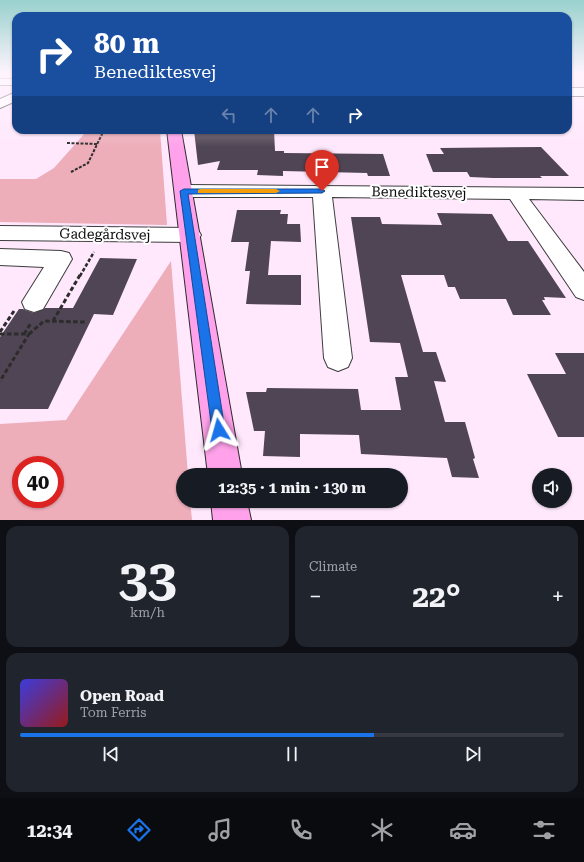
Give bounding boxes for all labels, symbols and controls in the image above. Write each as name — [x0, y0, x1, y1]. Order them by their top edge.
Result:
text: 80 m — [94, 27, 159, 60]
icon: right — [28, 28, 80, 80]
text: Benediktesvej — [94, 61, 216, 82]
icon: left — [218, 104, 240, 126]
icon: ahead — [260, 104, 282, 126]
icon: ahead — [302, 104, 324, 126]
icon: right — [344, 104, 366, 126]
pin — [305, 150, 339, 191]
icon: arrive — [311, 156, 333, 178]
street label: Benediktesvej — [371, 183, 467, 201]
street label: Gadegårdsvej — [59, 225, 151, 243]
position arrow — [198, 409, 240, 451]
speed limit sign: 40 — [12, 456, 64, 508]
map controls — [532, 468, 572, 508]
button: sound — [532, 468, 572, 508]
text: 12:35 · 1 min · 130 m — [218, 479, 366, 497]
text: 33 — [118, 548, 177, 609]
text: Climate — [309, 559, 357, 574]
text: 22° — [412, 579, 461, 614]
text: − — [309, 584, 321, 609]
text: + — [552, 584, 564, 609]
text: km/h — [130, 605, 165, 620]
text: Open Road — [80, 687, 164, 705]
text: Tom Ferris — [80, 705, 146, 720]
icon: previous — [100, 743, 122, 765]
icon: pause — [281, 743, 303, 765]
icon: next — [462, 743, 484, 765]
icon: directions — [125, 816, 153, 844]
icon: music — [206, 816, 234, 844]
icon: phone — [287, 816, 315, 844]
icon: climate — [368, 816, 396, 844]
icon: car — [449, 816, 477, 844]
icon: filters — [530, 816, 558, 844]
text: 12:34 — [26, 820, 72, 841]

